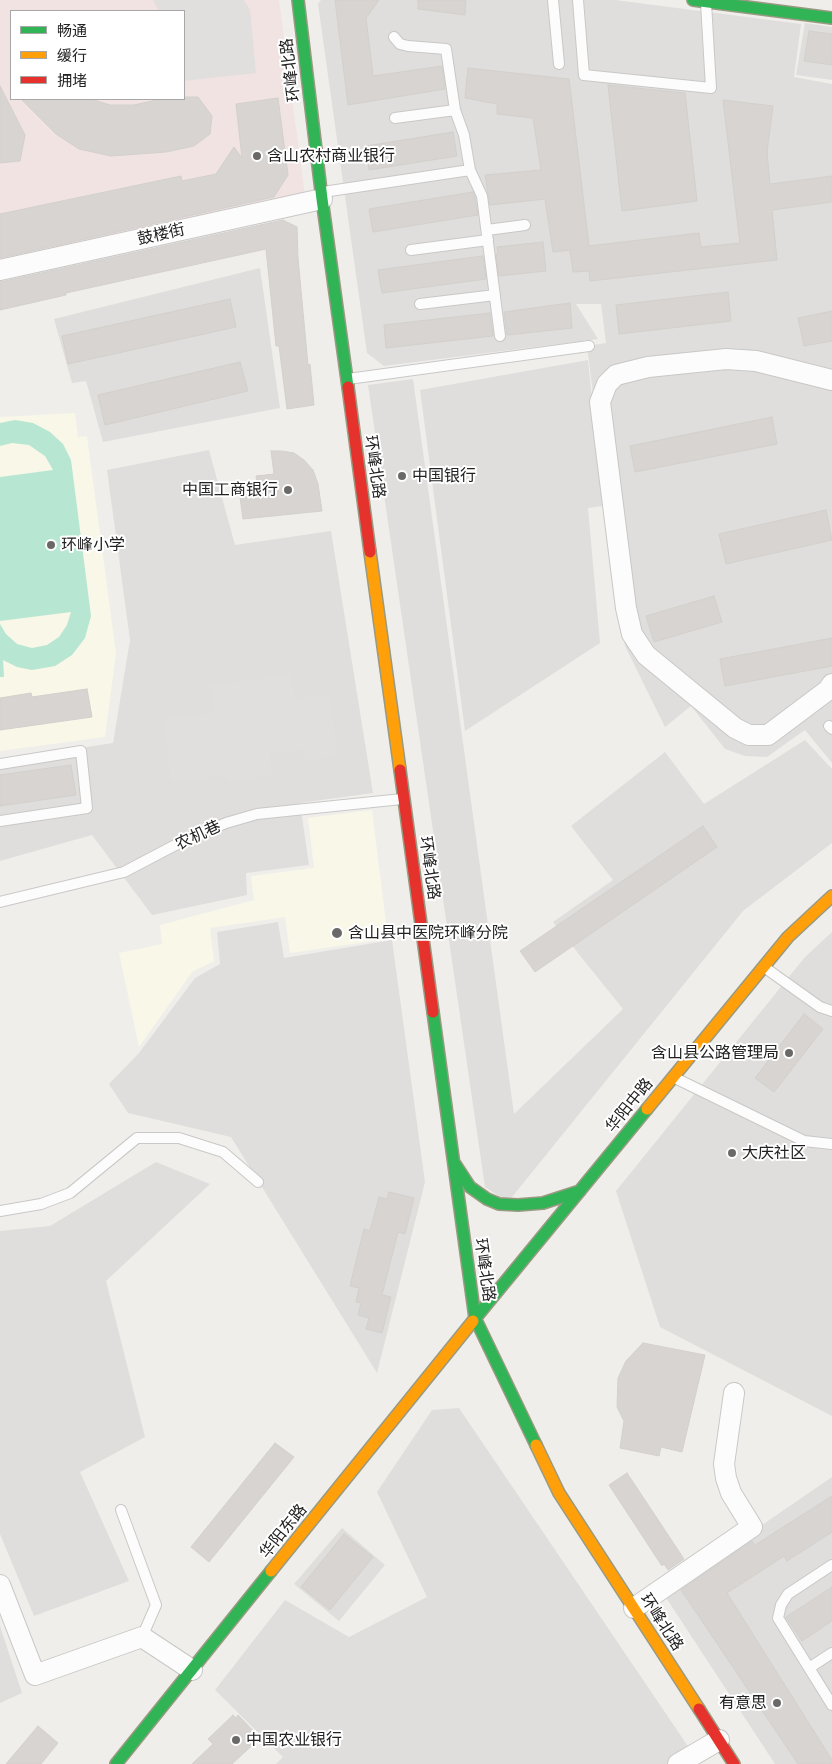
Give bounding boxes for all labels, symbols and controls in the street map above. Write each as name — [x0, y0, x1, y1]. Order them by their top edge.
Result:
legend — [10, 10, 185, 100]
text: 畅通 — [57, 21, 87, 39]
street label: 环峰北路 — [277, 37, 303, 103]
text: 缓行 — [57, 46, 87, 64]
text: 拥堵 — [57, 71, 87, 89]
place label: 含山农村商业银行 — [267, 146, 395, 166]
marker: 含山农村商业银行 — [251, 150, 263, 162]
street label: 鼓楼街 — [135, 219, 187, 249]
street label: 环峰北路 — [361, 434, 389, 500]
place label: 中国银行 — [412, 466, 476, 486]
marker: 中国银行 — [396, 470, 408, 482]
place label: 中国工商银行 — [182, 480, 278, 500]
marker: 中国工商银行 — [282, 484, 294, 496]
place label: 环峰小学 — [61, 535, 125, 555]
marker: 环峰小学 — [45, 539, 57, 551]
street label: 农机巷 — [172, 816, 224, 854]
street label: 环峰北路 — [416, 835, 444, 901]
place label: 含山县中医院环峰分院 — [348, 923, 508, 943]
marker: 含山县中医院环峰分院 — [330, 926, 344, 940]
place label: 含山县公路管理局 — [651, 1043, 779, 1063]
marker: 含山县公路管理局 — [783, 1047, 795, 1059]
street label: 华阳中路 — [601, 1074, 657, 1136]
place label: 大庆社区 — [742, 1143, 806, 1163]
marker: 大庆社区 — [726, 1147, 738, 1159]
street label: 环峰北路 — [471, 1237, 499, 1303]
street label: 华阳东路 — [255, 1500, 311, 1562]
street label: 环峰北路 — [637, 1590, 687, 1654]
place label: 有意思 — [719, 1693, 767, 1713]
marker: 有意思 — [771, 1697, 783, 1709]
place label: 中国农业银行 — [246, 1730, 342, 1750]
marker: 中国农业银行 — [230, 1734, 242, 1746]

